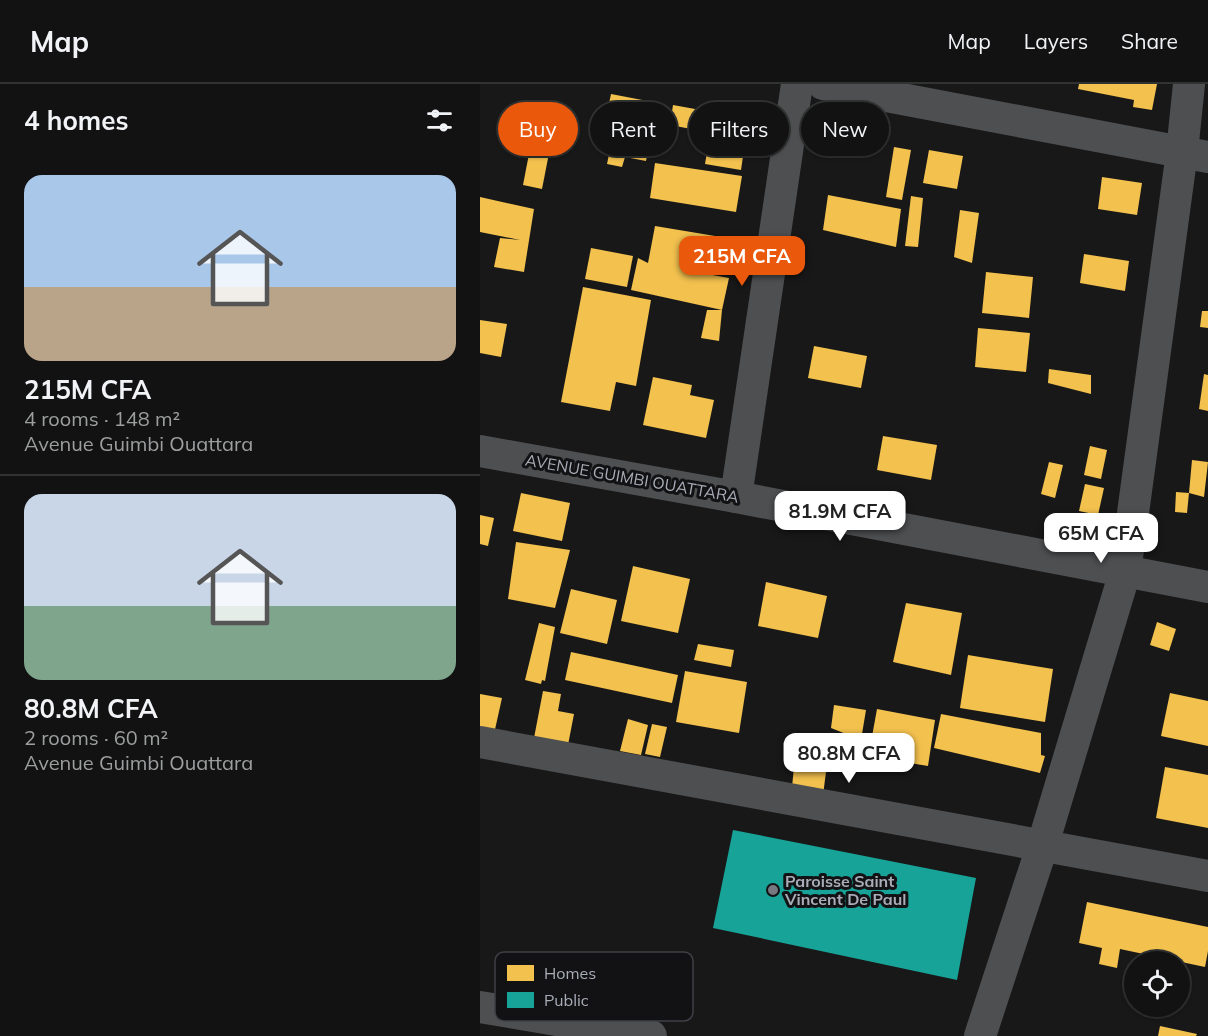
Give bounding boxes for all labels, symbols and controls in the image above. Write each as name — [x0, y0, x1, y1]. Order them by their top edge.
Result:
text: Map — [30, 24, 89, 59]
text: Map — [948, 28, 991, 54]
text: Layers — [1024, 28, 1088, 54]
text: Share — [1121, 28, 1178, 54]
chip: Buy — [498, 102, 578, 156]
chip: Rent — [590, 102, 677, 156]
chip: Filters — [689, 102, 789, 156]
chip: New — [801, 102, 889, 156]
text: 4 homes — [24, 104, 128, 137]
icon: filters — [423, 104, 456, 137]
icon: home — [186, 214, 294, 322]
pin: 215M CFA — [680, 236, 804, 287]
text: 215M CFA — [693, 243, 791, 268]
text: 215M CFA — [24, 373, 151, 406]
text: 4 rooms · 148 m² — [24, 406, 180, 431]
text: Avenue Guimbi Ouattara — [24, 431, 253, 456]
street label: AVENUE GUIMBI OUATTARA — [524, 449, 740, 507]
pin: 81.9M CFA — [771, 491, 909, 542]
text: 81.9M CFA — [789, 498, 891, 523]
pin: 65M CFA — [1046, 513, 1156, 564]
text: 65M CFA — [1058, 520, 1144, 545]
icon: home — [186, 533, 294, 641]
text: 80.8M CFA — [24, 692, 158, 725]
text: 2 rooms · 60 m² — [24, 725, 168, 750]
pin: 80.8M CFA — [780, 733, 918, 784]
text: 80.8M CFA — [798, 740, 900, 765]
text: Avenue Guimbi Ouattara — [24, 750, 253, 775]
place label: Paroisse Saint Vincent De Paul — [784, 871, 906, 909]
marker: Paroisse Saint Vincent De Paul — [766, 883, 780, 897]
map controls — [1124, 951, 1190, 1017]
button: locate — [1124, 951, 1190, 1017]
legend — [495, 952, 693, 1021]
text: Homes — [544, 963, 596, 983]
text: Public — [544, 990, 589, 1010]

